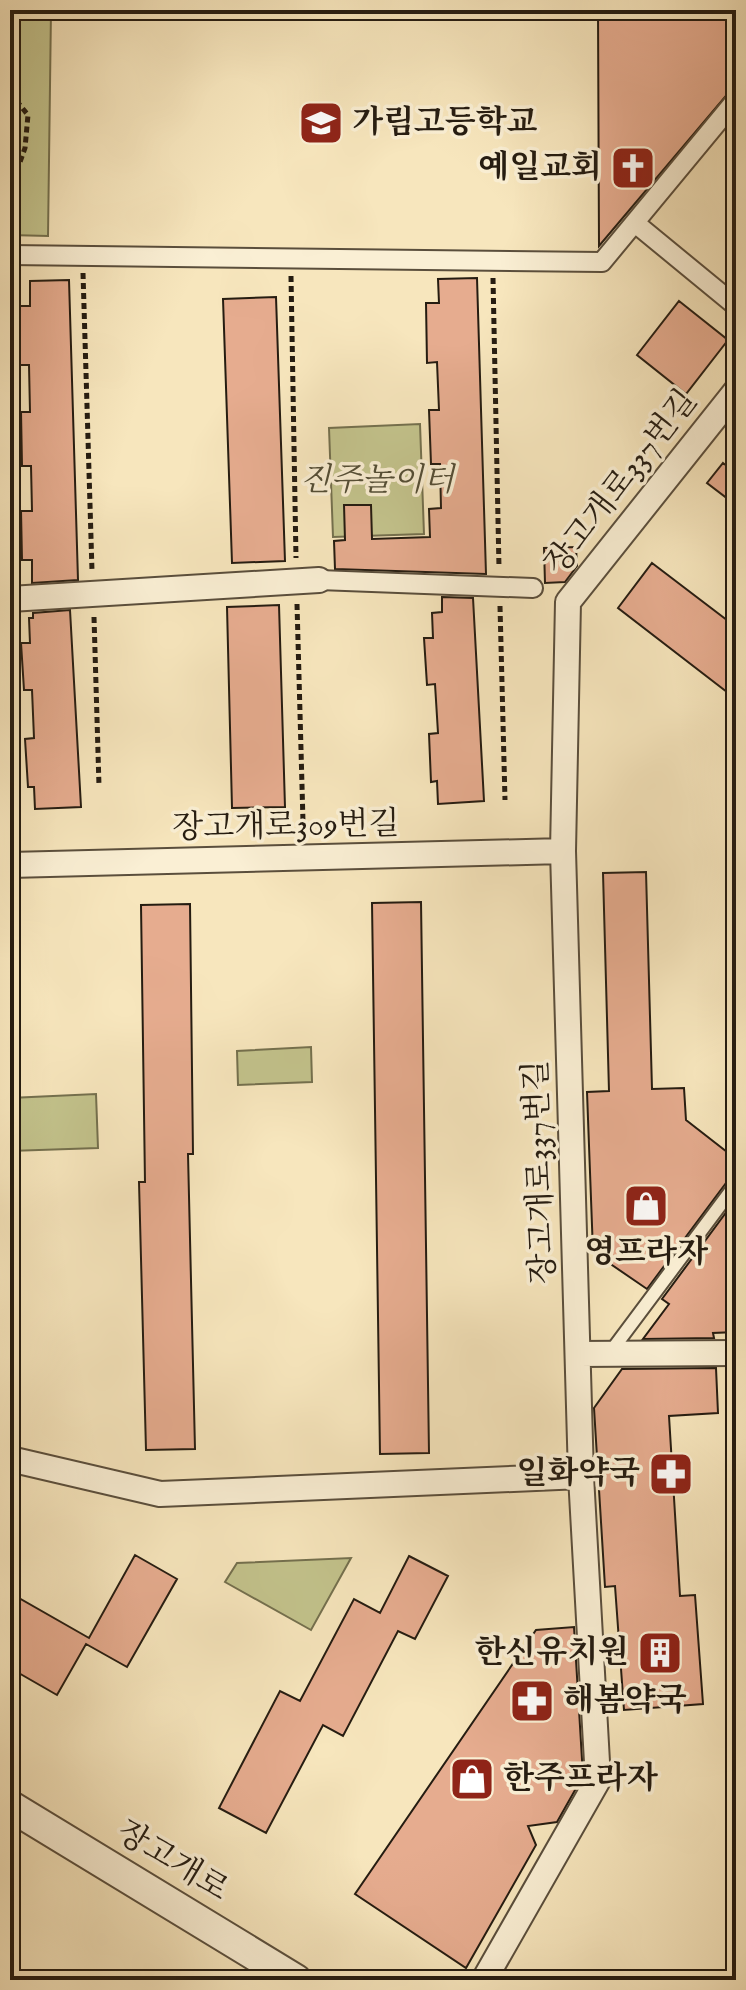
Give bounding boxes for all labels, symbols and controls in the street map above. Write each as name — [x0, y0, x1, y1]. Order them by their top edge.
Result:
school or university icon: 가림고등학교 — [297, 99, 345, 147]
place label: 가림고등학교 — [352, 103, 538, 144]
church icon: 예일교회 — [609, 144, 657, 192]
place label: 예일교회 — [478, 148, 602, 189]
street label: 장고개로337번길 — [537, 382, 707, 584]
park label: 진주놀이터 — [300, 461, 456, 502]
street label: 장고개로309번길 — [172, 805, 400, 849]
street label: 장고개로337번길 — [517, 1059, 565, 1285]
shop icon: 영프라자 — [622, 1182, 670, 1230]
place label: 영프라자 — [584, 1233, 709, 1274]
pharmacy icon: 일화약국 — [647, 1450, 695, 1498]
place label: 일화약국 — [516, 1454, 640, 1495]
building icon: 한신유치원 — [636, 1629, 684, 1677]
place label: 한신유치원 — [474, 1633, 629, 1674]
pharmacy icon: 해봄약국 — [508, 1677, 556, 1725]
place label: 해봄약국 — [563, 1681, 687, 1722]
shop icon: 한주프라자 — [448, 1755, 496, 1803]
place label: 한주프라자 — [503, 1759, 659, 1800]
street label: 장고개로 — [108, 1813, 236, 1911]

